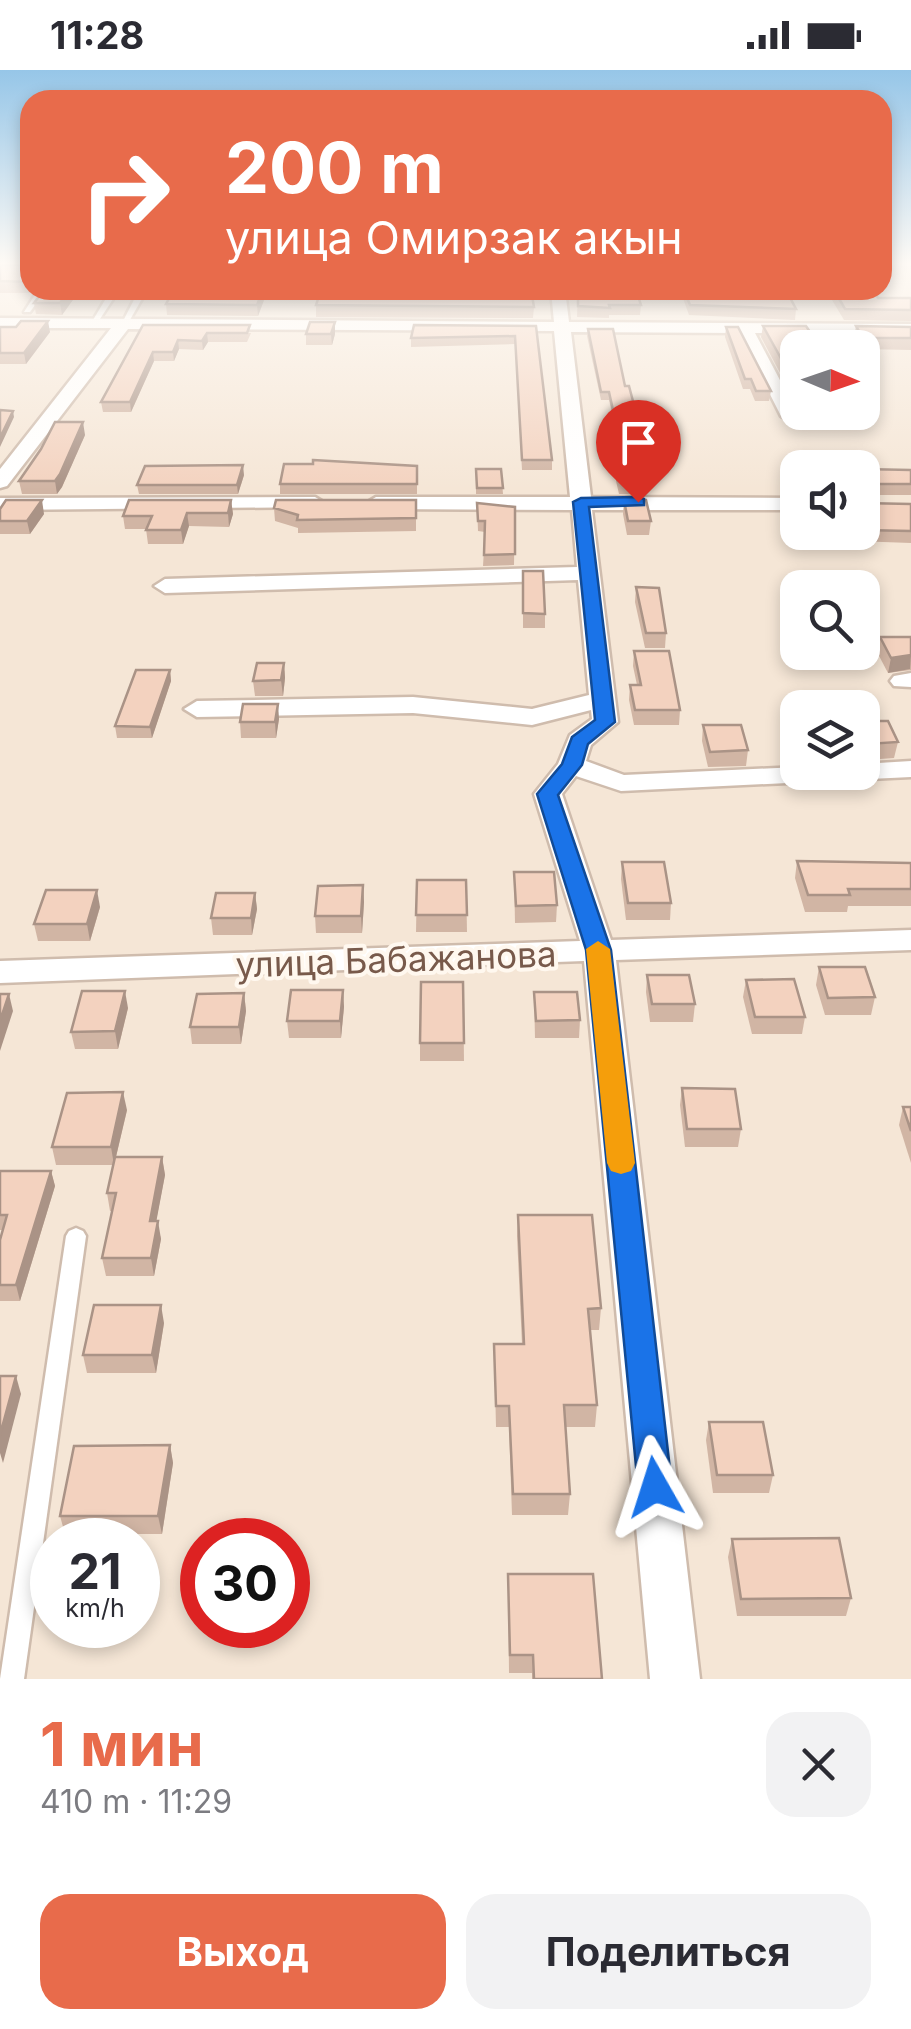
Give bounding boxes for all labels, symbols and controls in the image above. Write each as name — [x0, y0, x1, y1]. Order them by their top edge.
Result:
text: 11:28 — [50, 12, 144, 58]
text: 200 m — [225, 125, 444, 210]
icon: right — [60, 130, 190, 260]
text: улица Омирзак акын — [225, 210, 683, 265]
north arrow — [780, 330, 880, 430]
map controls — [780, 330, 880, 790]
pin — [596, 400, 681, 503]
icon: arrive — [611, 415, 666, 470]
button: sound — [780, 450, 880, 550]
button: search — [780, 570, 880, 670]
button: layers — [780, 690, 880, 790]
street label: улица Бабажанова — [235, 932, 557, 986]
position arrow — [603, 1435, 707, 1539]
speed limit sign: 30 — [180, 1518, 310, 1648]
text: 21 — [68, 1541, 122, 1601]
text: km/h — [65, 1593, 125, 1623]
text: 1 мин — [40, 1708, 204, 1780]
button: close — [766, 1712, 871, 1817]
text: 410 m · 11:29 — [40, 1782, 232, 1821]
button: Выход — [40, 1894, 446, 2009]
button: Поделиться — [466, 1894, 871, 2009]

